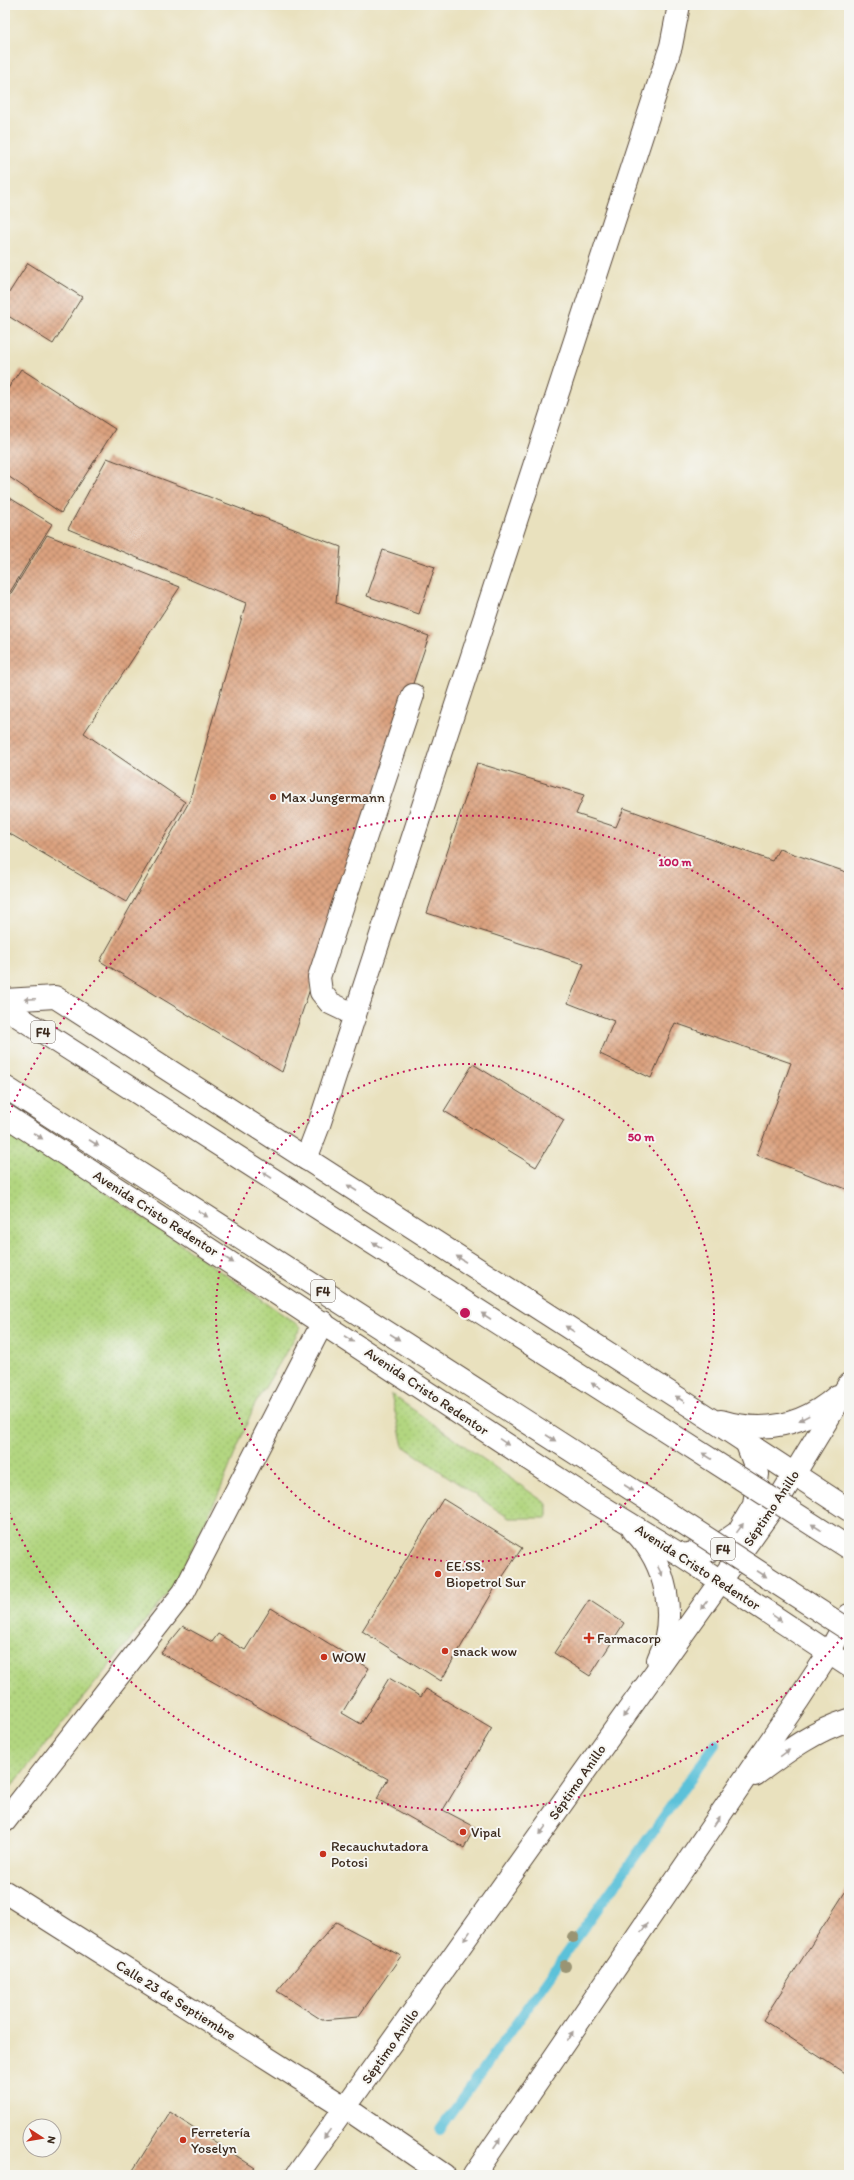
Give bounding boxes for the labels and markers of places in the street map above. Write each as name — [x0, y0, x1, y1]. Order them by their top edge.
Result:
place label: Max Jungermann — [281, 789, 385, 806]
marker: Max Jungermann — [268, 792, 278, 802]
centre of rings — [458, 1306, 472, 1320]
place label: EE.SS. Biopetrol Sur — [446, 1558, 526, 1591]
marker: EE.SS. Biopetrol Sur — [433, 1569, 443, 1579]
place label: Farmacorp — [597, 1630, 661, 1647]
marker: Farmacorp — [584, 1633, 594, 1643]
place label: snack wow — [453, 1643, 518, 1660]
marker: snack wow — [440, 1646, 450, 1656]
place label: WOW — [332, 1649, 366, 1666]
marker: WOW — [319, 1652, 329, 1662]
place label: Vipal — [471, 1824, 501, 1841]
marker: Vipal — [458, 1827, 468, 1837]
place label: Recauchutadora Potosi — [331, 1838, 429, 1871]
marker: Recauchutadora Potosi — [318, 1849, 328, 1859]
place label: Ferretería Yoselyn — [191, 2124, 251, 2157]
marker: Ferretería Yoselyn — [178, 2135, 188, 2145]

